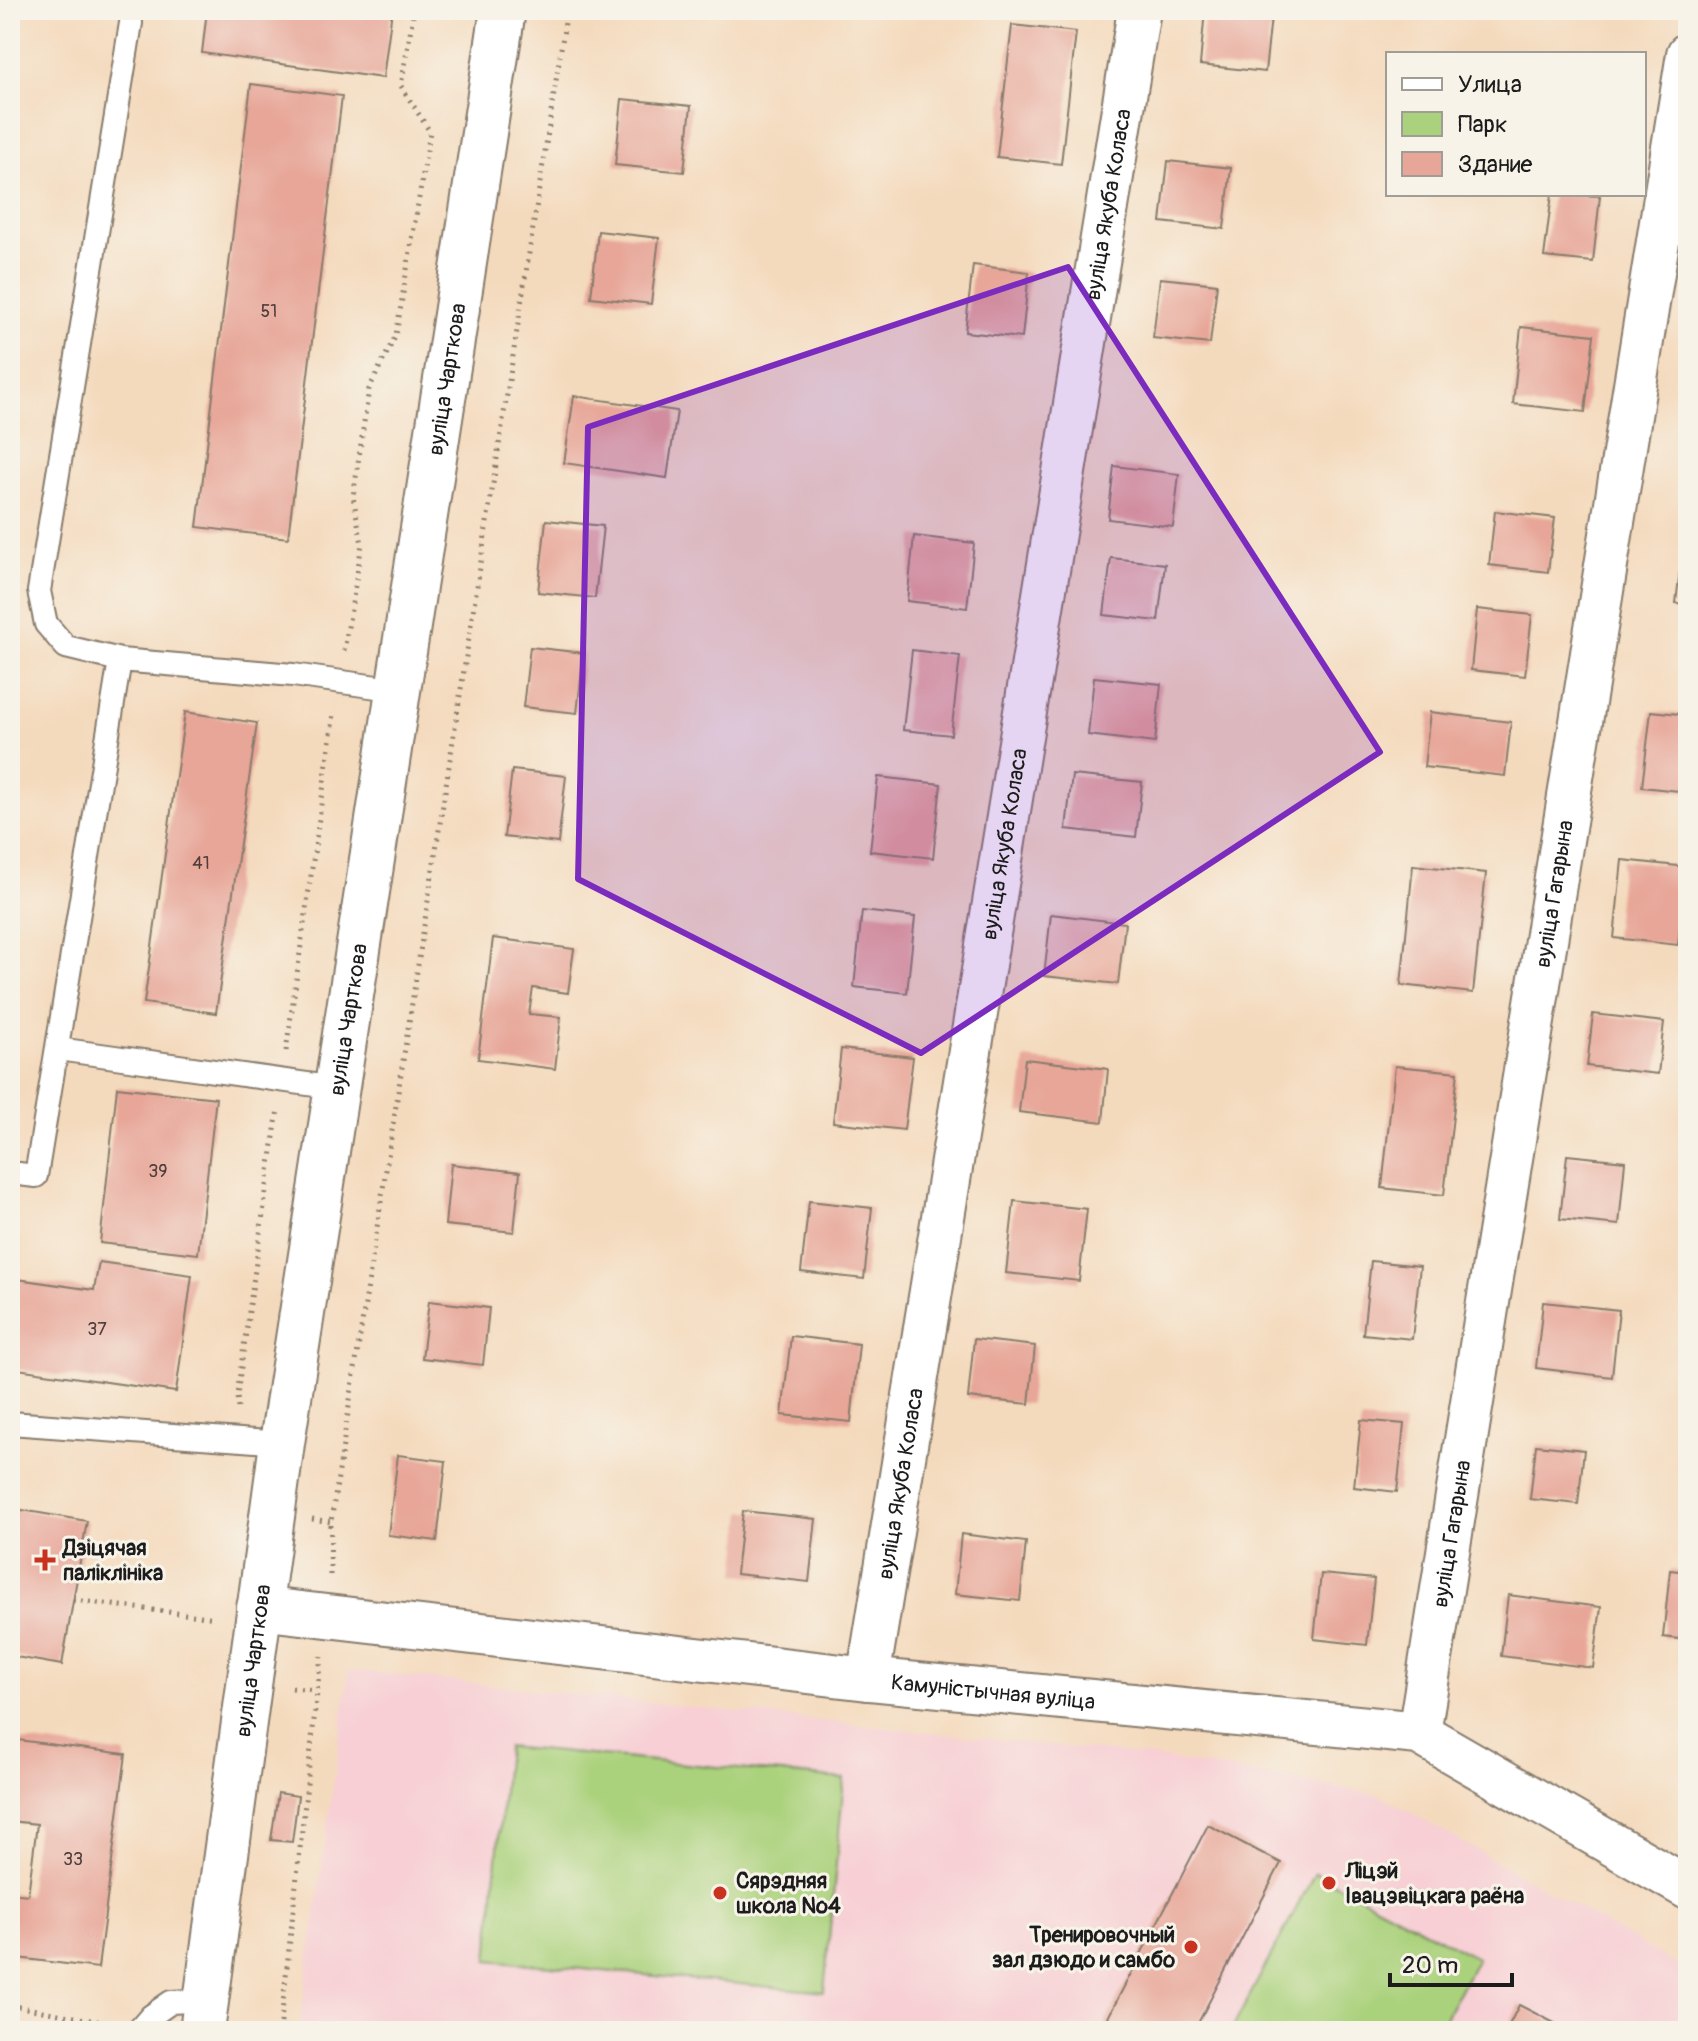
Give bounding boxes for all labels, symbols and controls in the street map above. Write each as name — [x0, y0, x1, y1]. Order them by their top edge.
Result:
legend — [1386, 52, 1646, 196]
text: Улица — [1458, 70, 1522, 99]
street label: вуліца Якуба Коласа — [1079, 107, 1138, 302]
text: Парк — [1458, 110, 1507, 139]
text: Здание — [1458, 150, 1533, 179]
house number: 51 — [261, 300, 277, 323]
street label: вуліца Чарткова — [422, 301, 473, 457]
street label: вуліца Якуба Коласа — [975, 746, 1034, 942]
street label: вуліца Гагарына — [1529, 818, 1580, 970]
house number: 41 — [192, 852, 210, 875]
street label: вуліца Чарткова — [323, 942, 374, 1098]
house number: 39 — [148, 1160, 168, 1183]
house number: 37 — [87, 1318, 107, 1341]
street label: вуліца Якуба Коласа — [871, 1386, 930, 1581]
street label: вуліца Гагарына — [1426, 1458, 1478, 1609]
place label: Дзіцячая паліклініка — [61, 1534, 163, 1587]
marker: Дзіцячая паліклініка — [34, 1549, 56, 1571]
street label: вуліца Чарткова — [229, 1583, 278, 1739]
street label: Камуністычная вуліца — [890, 1668, 1096, 1716]
house number: 33 — [63, 1848, 83, 1871]
place label: Ліцэй Івацэвіцкага раёна — [1344, 1857, 1524, 1910]
place label: Сярэдняя школа №4 — [736, 1867, 841, 1920]
marker: Ліцэй Івацэвіцкага раёна — [1320, 1874, 1338, 1892]
marker: Сярэдняя школа №4 — [711, 1884, 729, 1902]
place label: Тренировочный зал дзюдо и самбо — [992, 1921, 1175, 1974]
scale bar — [1390, 1937, 1512, 1987]
marker: Тренировочный зал дзюдо и самбо — [1182, 1938, 1200, 1956]
text: 20 m — [1402, 1951, 1458, 1980]

